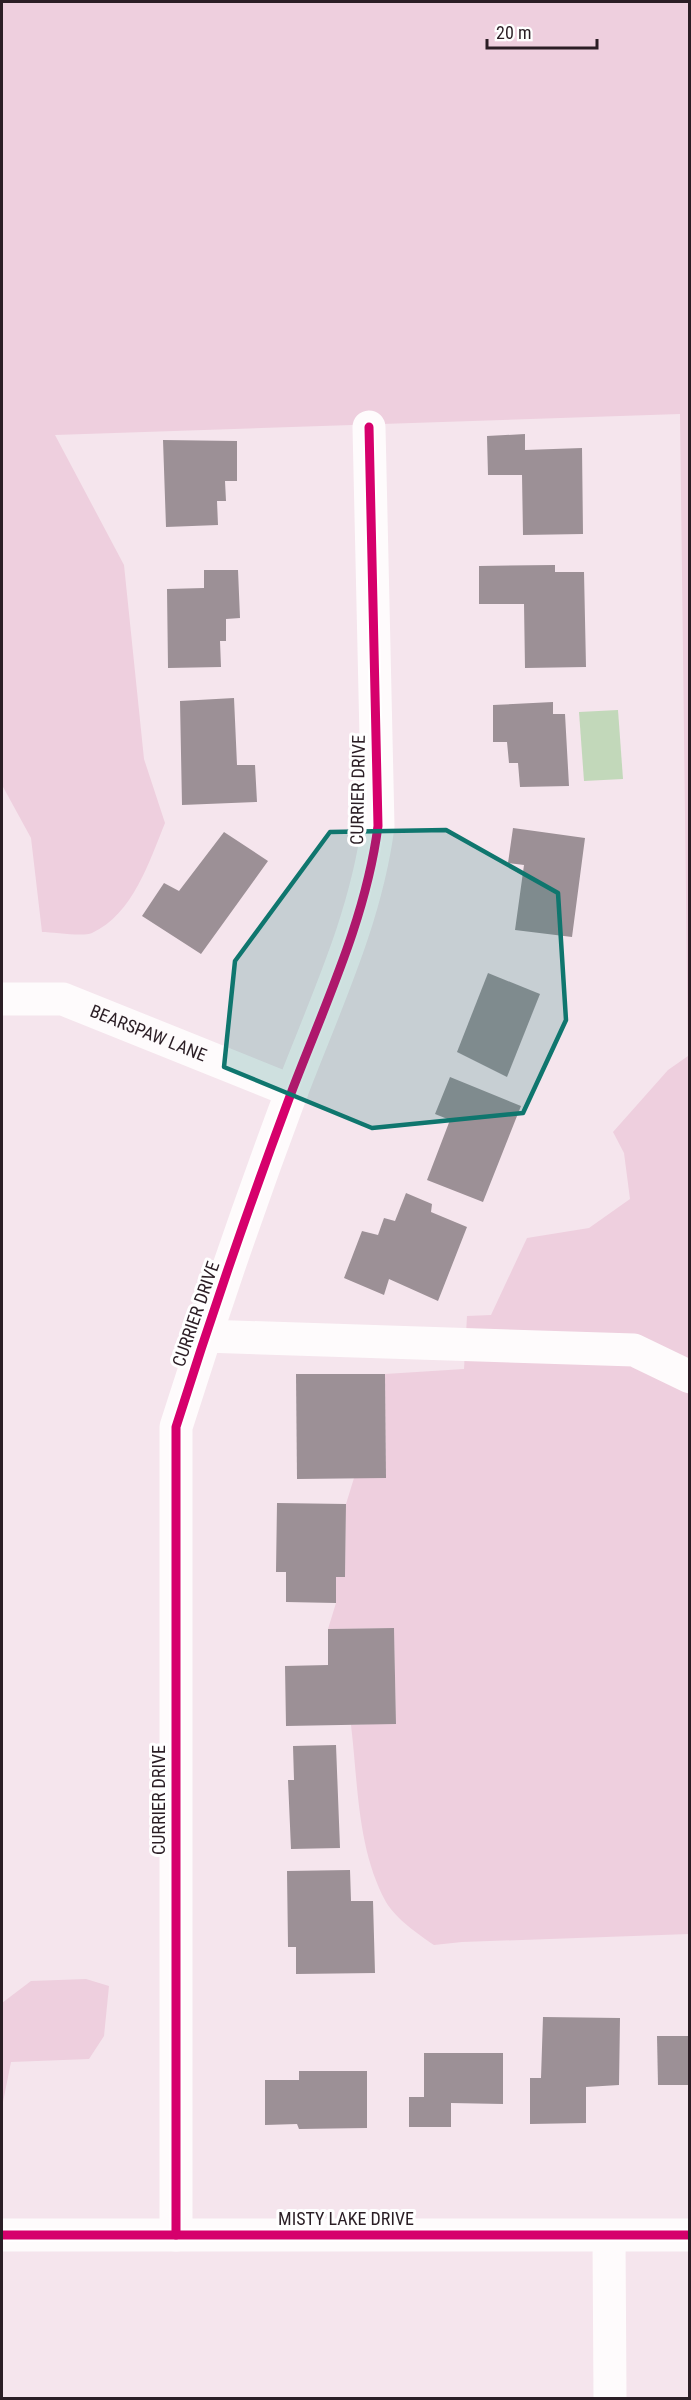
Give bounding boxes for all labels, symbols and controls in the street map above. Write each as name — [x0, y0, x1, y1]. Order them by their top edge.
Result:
scale bar — [487, 12, 596, 50]
text: 20 m — [496, 22, 531, 43]
street label: CURRIER DRIVE — [346, 735, 369, 845]
street label: BEARSPAW LANE — [87, 1000, 210, 1066]
street label: CURRIER DRIVE — [168, 1258, 223, 1369]
street label: CURRIER DRIVE — [148, 1745, 169, 1855]
street label: MISTY LAKE DRIVE — [278, 2208, 414, 2229]

